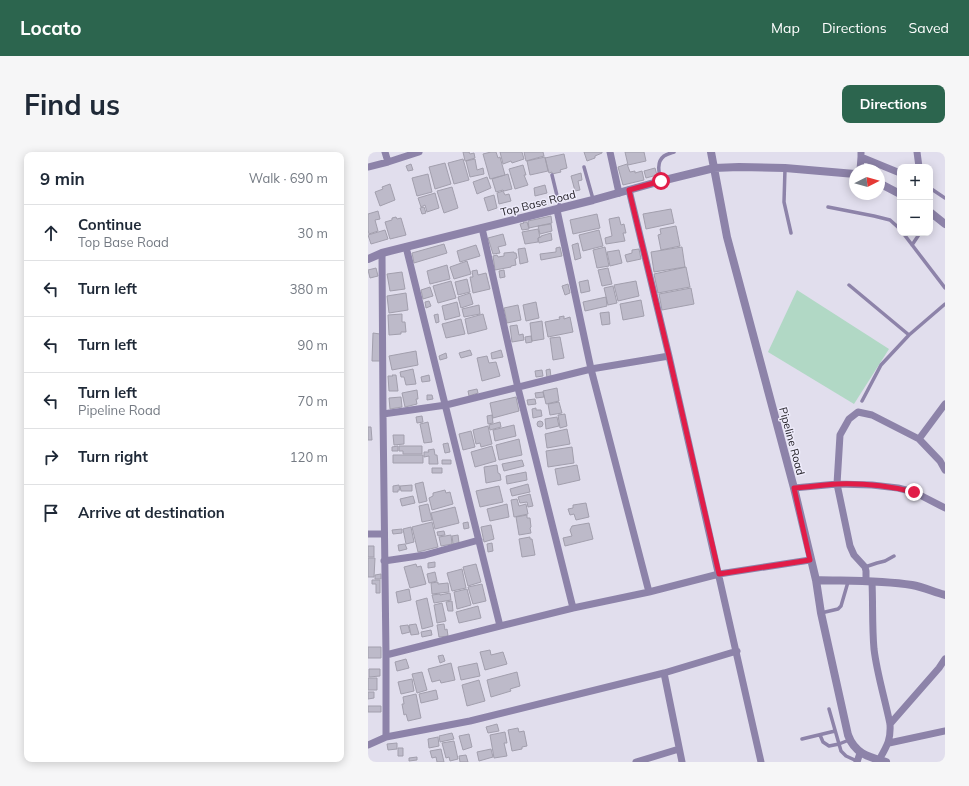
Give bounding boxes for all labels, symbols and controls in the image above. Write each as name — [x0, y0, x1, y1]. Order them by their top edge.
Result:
text: Locato — [20, 16, 81, 40]
text: Map — [771, 19, 800, 37]
text: Directions — [822, 19, 887, 37]
text: Saved — [909, 19, 949, 37]
button: Directions — [842, 85, 945, 123]
text: Find us — [24, 87, 120, 122]
north arrow — [849, 164, 885, 200]
map controls — [897, 164, 933, 236]
button: + — [897, 164, 933, 200]
text: 9 min — [40, 168, 85, 189]
text: Walk · 690 m — [249, 170, 328, 186]
route start — [652, 172, 670, 190]
street label: Top Base Road — [499, 187, 577, 219]
button: − — [897, 200, 933, 236]
text: Continue — [78, 215, 141, 234]
icon: ahead — [40, 222, 62, 244]
text: 30 m — [298, 225, 328, 241]
text: Top Base Road — [78, 234, 169, 250]
icon: left — [40, 278, 62, 300]
text: Turn left — [78, 279, 137, 298]
text: 380 m — [290, 281, 328, 297]
icon: left — [40, 334, 62, 356]
text: Turn left — [78, 335, 137, 354]
text: 90 m — [298, 337, 328, 353]
text: Turn left — [78, 383, 137, 402]
icon: left — [40, 390, 62, 412]
text: 70 m — [298, 393, 328, 409]
text: Pipeline Road — [78, 402, 161, 418]
street label: Pipeline Road — [776, 405, 808, 477]
icon: right — [40, 446, 62, 468]
text: Turn right — [78, 447, 148, 466]
text: 120 m — [290, 449, 328, 465]
route end — [905, 483, 923, 501]
icon: arrive — [40, 502, 62, 524]
text: Arrive at destination — [78, 503, 225, 522]

